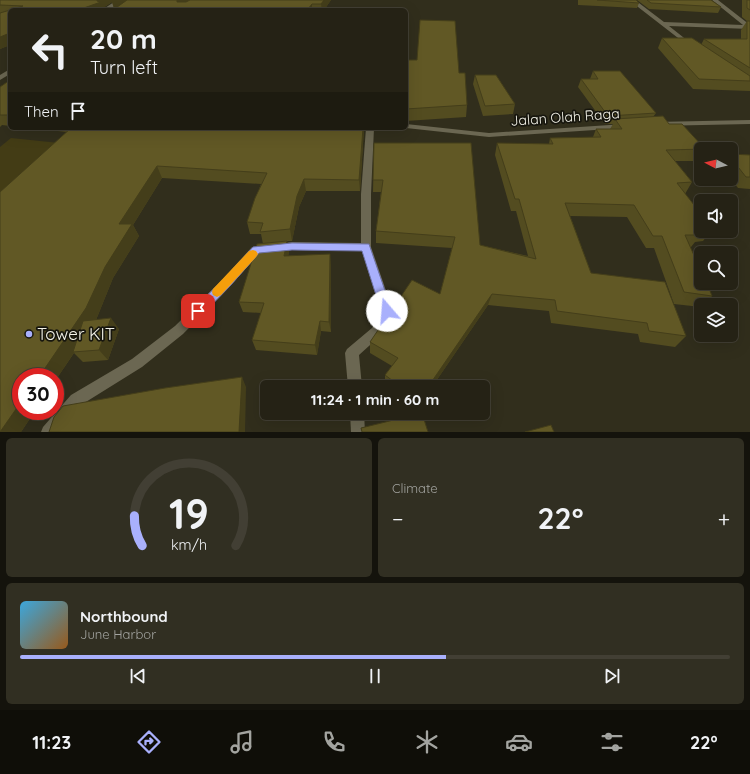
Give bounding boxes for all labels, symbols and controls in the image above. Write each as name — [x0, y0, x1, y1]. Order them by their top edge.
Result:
text: 20 m — [90, 21, 157, 56]
icon: left — [24, 24, 76, 76]
text: Turn left — [90, 56, 158, 79]
icon: arrive — [67, 100, 89, 122]
text: Then — [24, 102, 59, 121]
street label: Jalan Olah Raga — [510, 104, 620, 130]
north arrow — [694, 142, 738, 186]
map controls — [694, 142, 738, 342]
button: sound — [694, 194, 738, 238]
button: search — [694, 246, 738, 290]
position arrow — [366, 290, 408, 332]
pin — [181, 294, 215, 328]
button: layers — [694, 298, 738, 342]
icon: arrive — [187, 300, 209, 322]
place label: Tower KIT — [37, 323, 115, 344]
marker: Tower KIT — [24, 329, 34, 339]
speed limit sign: 30 — [12, 368, 64, 420]
text: 11:24 · 1 min · 60 m — [311, 390, 439, 409]
text: Climate — [392, 480, 438, 496]
text: 19 — [169, 486, 209, 538]
text: 22° — [538, 499, 583, 537]
text: − — [392, 505, 403, 533]
text: + — [718, 505, 730, 533]
text: km/h — [171, 535, 207, 553]
text: Northbound — [80, 607, 168, 626]
text: June Harbor — [80, 626, 156, 642]
icon: previous — [127, 665, 149, 687]
icon: pause — [364, 665, 386, 687]
icon: next — [601, 665, 623, 687]
icon: directions — [135, 728, 163, 756]
icon: music — [228, 728, 256, 756]
icon: phone — [320, 728, 348, 756]
icon: climate — [413, 728, 441, 756]
icon: car — [505, 728, 533, 756]
icon: filters — [598, 728, 626, 756]
text: 11:23 — [32, 731, 71, 754]
text: 22° — [690, 731, 718, 754]

